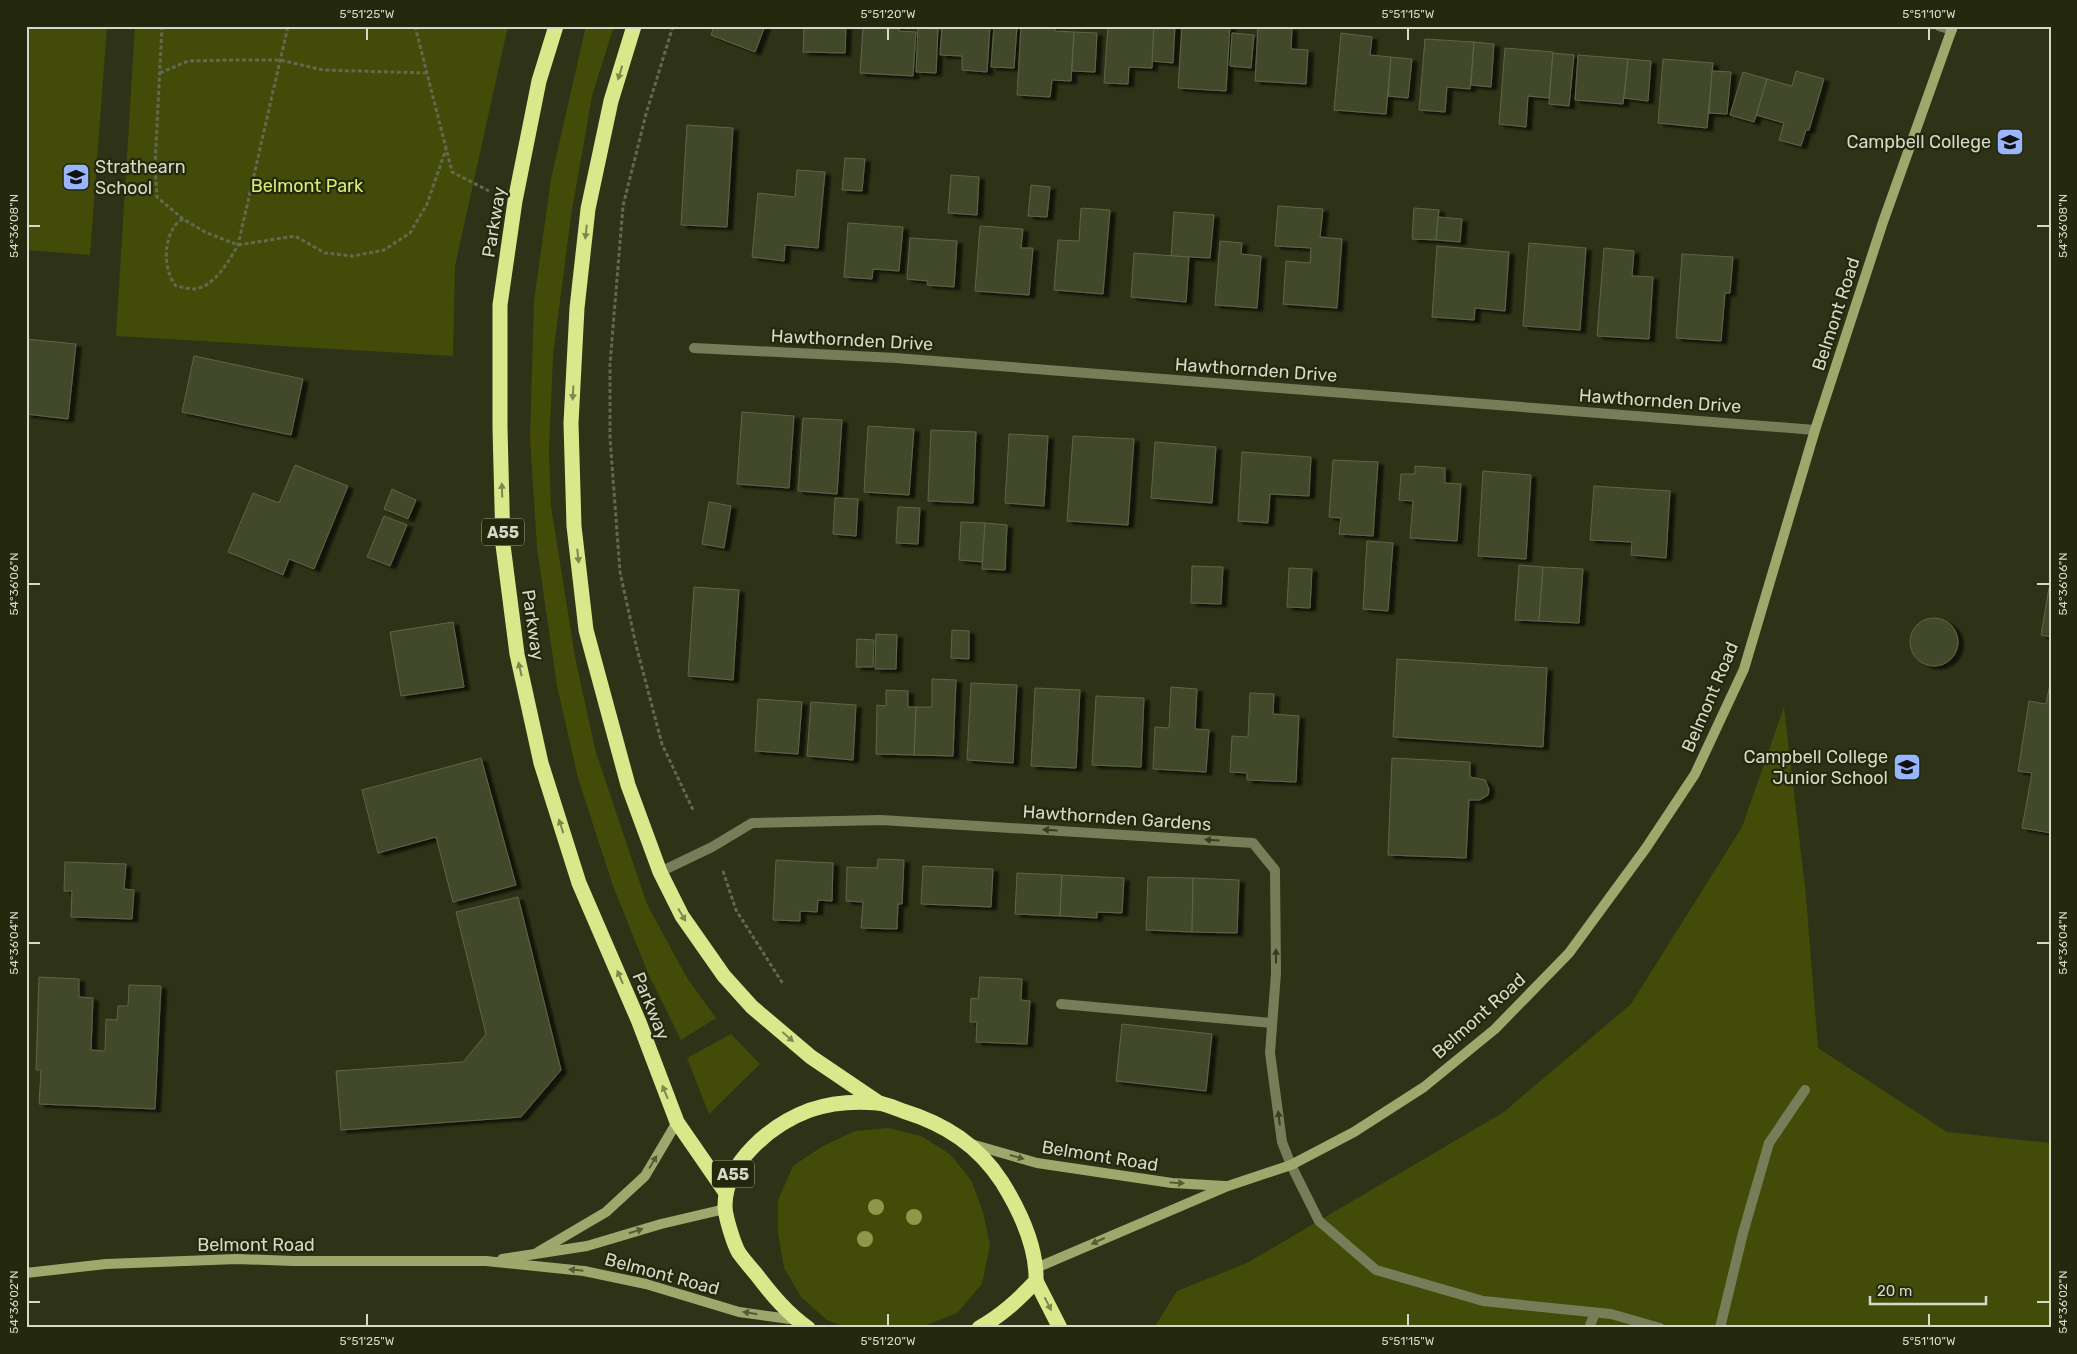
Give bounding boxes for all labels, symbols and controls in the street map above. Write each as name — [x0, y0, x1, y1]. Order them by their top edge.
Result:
text: 5°51'25"W — [340, 7, 395, 21]
text: 5°51'20"W — [860, 7, 916, 21]
text: 5°51'15"W — [1382, 7, 1435, 21]
text: 5°51'10"W — [1902, 7, 1956, 21]
one-way arrow — [615, 65, 623, 80]
school or university icon: Campbell College — [1995, 127, 2025, 157]
place label: Campbell College — [1846, 131, 1991, 153]
place label: Strathearn School — [95, 156, 186, 199]
school or university icon: Strathearn School — [61, 162, 91, 192]
park label: Belmont Park — [251, 175, 364, 197]
street label: Parkway — [478, 185, 510, 259]
text: 54°36'08"N — [7, 194, 21, 258]
text: 54°36'08"N — [2056, 194, 2070, 258]
one-way arrow — [582, 224, 590, 240]
street label: Belmont Road — [1807, 255, 1865, 373]
street label: Hawthornden Drive — [770, 325, 934, 355]
street label: Hawthornden Drive — [1174, 353, 1338, 387]
street label: Hawthornden Drive — [1578, 384, 1742, 418]
one-way arrow — [569, 386, 577, 402]
one-way arrow — [497, 481, 505, 497]
road number: A55 — [482, 518, 524, 546]
one-way arrow — [574, 548, 582, 564]
text: 54°36'06"N — [7, 552, 21, 616]
text: 54°36'06"N — [2056, 552, 2070, 616]
street label: Parkway — [517, 588, 549, 662]
street label: Belmont Road — [1677, 639, 1743, 755]
one-way arrow — [516, 661, 524, 676]
place label: Campbell College Junior School — [1743, 746, 1888, 789]
school or university icon: Campbell College Junior School — [1892, 752, 1922, 782]
street label: Hawthornden Gardens — [1022, 800, 1212, 836]
one-way arrow — [557, 818, 564, 833]
one-way arrow — [1041, 826, 1057, 834]
one-way arrow — [1204, 836, 1220, 844]
one-way arrow — [678, 908, 686, 923]
text: 54°36'04"N — [7, 911, 21, 975]
text: 54°36'04"N — [2056, 911, 2070, 975]
one-way arrow — [1272, 948, 1280, 964]
street label: Belmont Road — [1428, 968, 1530, 1064]
street label: Parkway — [627, 969, 675, 1043]
one-way arrow — [615, 970, 623, 984]
one-way arrow — [781, 1032, 794, 1043]
one-way arrow — [661, 1084, 669, 1099]
one-way arrow — [1275, 1110, 1283, 1126]
street label: Belmont Road — [1040, 1136, 1160, 1176]
one-way arrow — [1010, 1154, 1025, 1162]
one-way arrow — [648, 1156, 657, 1169]
road number: A55 — [712, 1160, 754, 1188]
one-way arrow — [1170, 1180, 1186, 1188]
one-way arrow — [629, 1227, 644, 1235]
street label: Belmont Road — [197, 1234, 315, 1256]
one-way arrow — [1091, 1237, 1105, 1245]
street label: Belmont Road — [602, 1248, 722, 1300]
one-way arrow — [567, 1266, 583, 1274]
text: 54°36'02"N — [7, 1270, 21, 1334]
text: 54°36'02"N — [2056, 1270, 2070, 1334]
scale bar — [1870, 1274, 1986, 1306]
text: 20 m — [1877, 1282, 1912, 1300]
one-way arrow — [1044, 1297, 1052, 1311]
one-way arrow — [742, 1309, 758, 1317]
text: 5°51'25"W — [340, 1334, 395, 1348]
text: 5°51'20"W — [860, 1334, 916, 1348]
text: 5°51'15"W — [1382, 1334, 1435, 1348]
text: 5°51'10"W — [1902, 1334, 1956, 1348]

